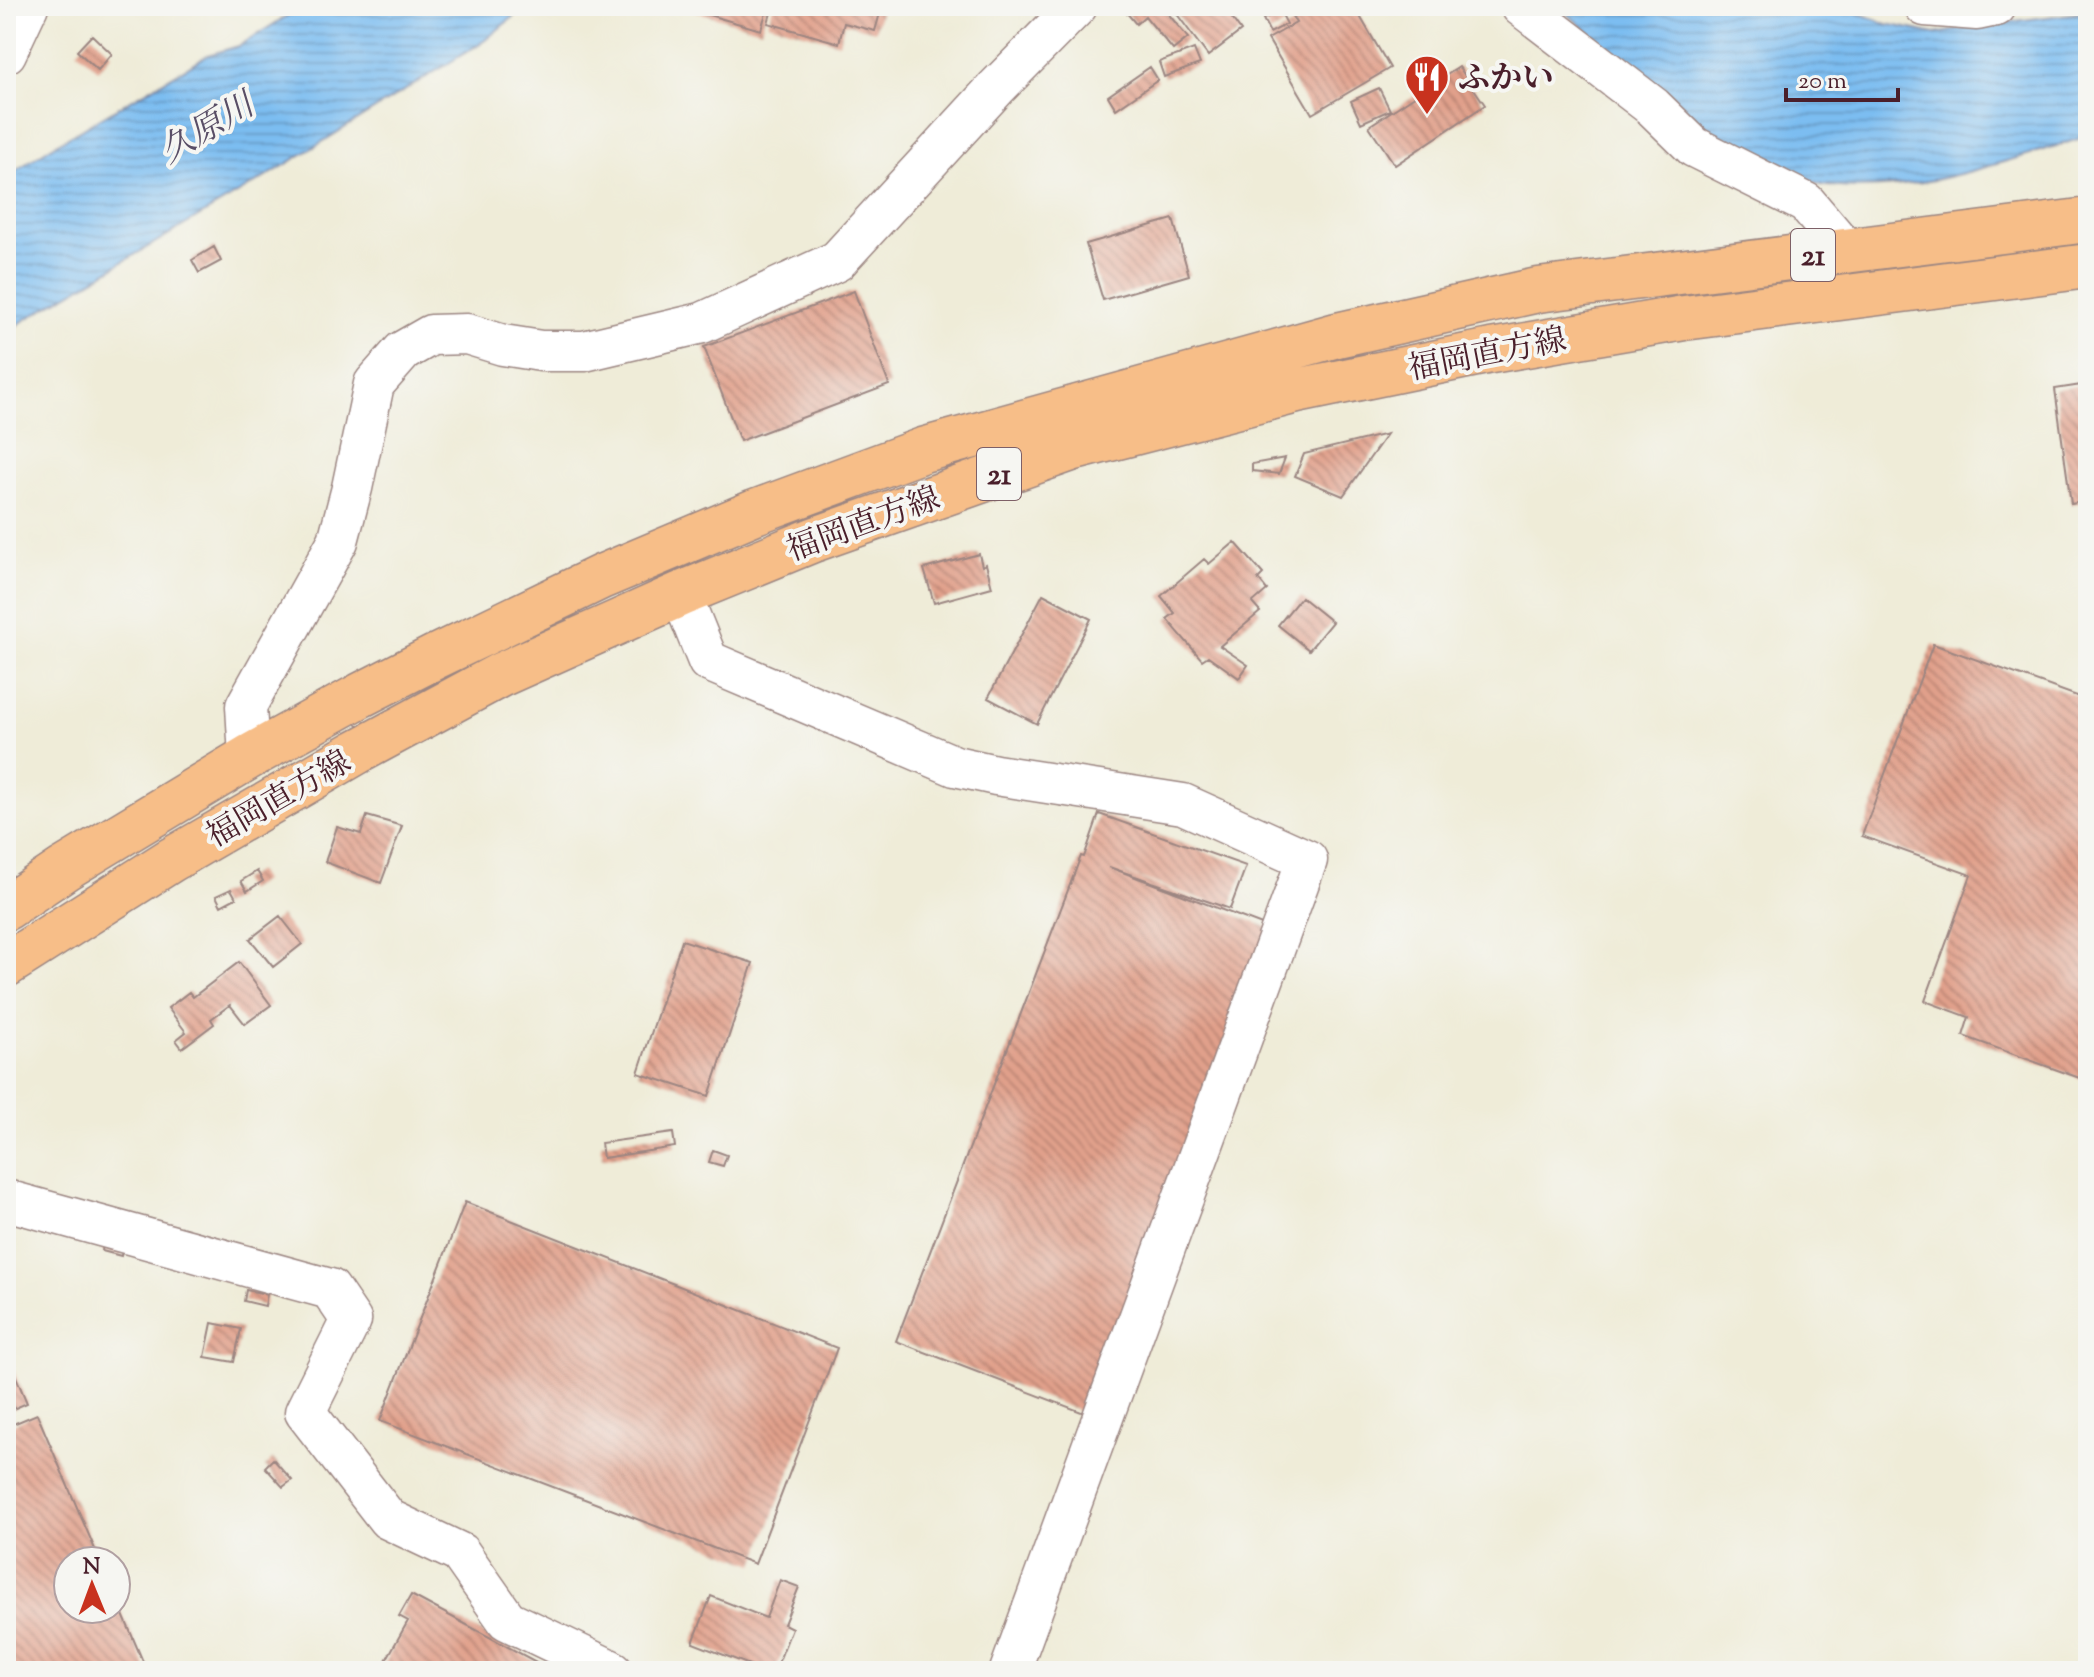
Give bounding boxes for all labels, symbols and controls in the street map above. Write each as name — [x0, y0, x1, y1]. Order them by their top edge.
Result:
scale bar — [1786, 52, 1898, 102]
restaurant icon: ふかい — [1403, 53, 1451, 116]
place label: ふかい — [1458, 57, 1554, 103]
text: 20 m — [1798, 65, 1847, 99]
water label: 久原川 — [151, 81, 268, 177]
road number: 21 — [1791, 229, 1835, 281]
street label: 福岡直方線 — [1405, 318, 1570, 394]
road number: 21 — [977, 448, 1021, 500]
street label: 福岡直方線 — [781, 477, 947, 575]
street label: 福岡直方線 — [199, 741, 360, 861]
north arrow — [52, 1545, 132, 1625]
text: N — [83, 1552, 101, 1584]

